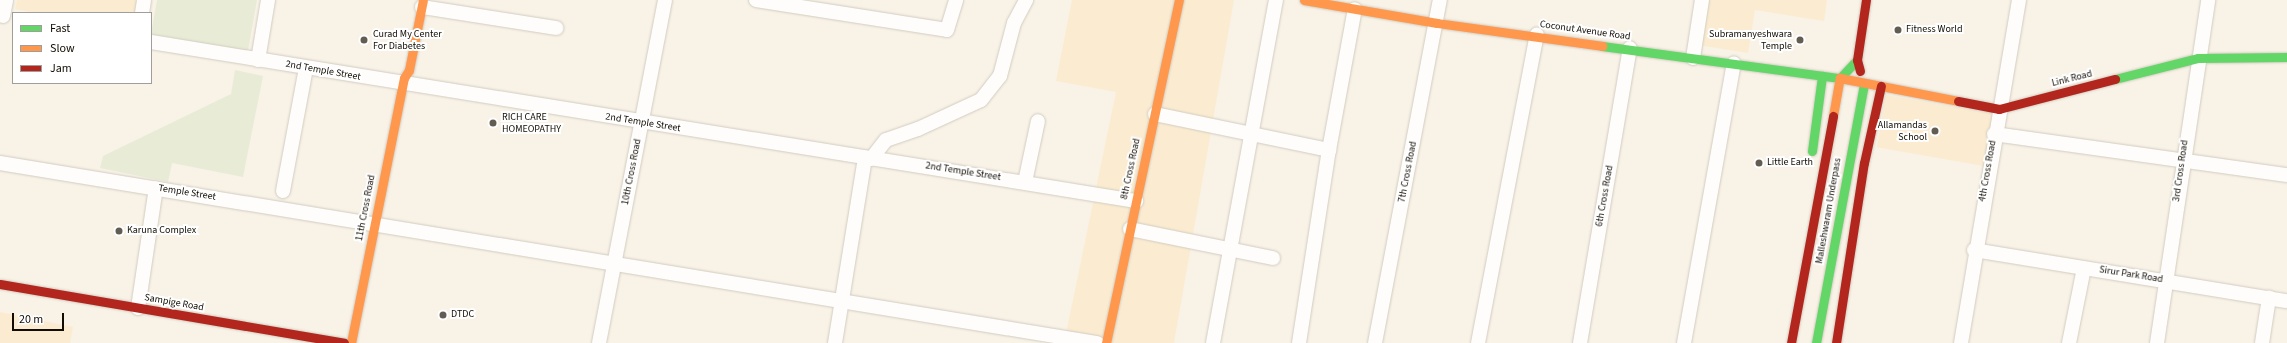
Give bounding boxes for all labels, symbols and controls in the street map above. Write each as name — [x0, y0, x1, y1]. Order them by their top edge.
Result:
legend — [12, 12, 152, 84]
street label: Coconut Avenue Road — [1539, 19, 1631, 43]
text: Fast — [50, 20, 70, 37]
place label: Fitness World — [1906, 24, 1962, 36]
marker: Fitness World — [1893, 25, 1903, 35]
place label: Curad My Center For Diabetes — [373, 28, 442, 52]
place label: Subramanyeshwara Temple — [1709, 28, 1792, 52]
marker: Curad My Center For Diabetes — [358, 34, 370, 46]
marker: Subramanyeshwara Temple — [1795, 35, 1805, 45]
text: Slow — [50, 40, 75, 57]
street label: 2nd Temple Street — [285, 58, 361, 84]
text: Jam — [50, 60, 72, 77]
street label: Link Road — [2051, 68, 2093, 90]
place label: RICH CARE HOMEOPATHY — [502, 111, 561, 134]
street label: 2nd Temple Street — [605, 111, 681, 135]
marker: RICH CARE HOMEOPATHY — [487, 117, 499, 129]
place label: Allamandas School — [1878, 119, 1927, 142]
marker: Allamandas School — [1930, 126, 1940, 136]
street label: 8th Cross Road — [1119, 137, 1143, 201]
street label: 10th Cross Road — [620, 138, 644, 206]
street label: 4th Cross Road — [1977, 139, 1999, 203]
street label: 3rd Cross Road — [2171, 139, 2191, 203]
street label: 7th Cross Road — [1396, 140, 1420, 204]
place label: Little Earth — [1767, 157, 1813, 169]
street label: Malleshwaram Underpass — [1814, 157, 1844, 265]
marker: Little Earth — [1754, 158, 1764, 168]
street label: 2nd Temple Street — [925, 160, 1001, 184]
street label: 6th Cross Road — [1594, 164, 1616, 228]
street label: 11th Cross Road — [354, 174, 378, 242]
street label: Temple Street — [157, 183, 217, 203]
place label: Karuna Complex — [127, 225, 196, 237]
marker: Karuna Complex — [114, 226, 124, 236]
street label: Sirur Park Road — [2098, 264, 2164, 286]
street label: Sampige Road — [143, 292, 205, 314]
scale bar — [14, 305, 66, 331]
place label: DTDC — [451, 309, 474, 321]
marker: DTDC — [438, 310, 448, 320]
text: 20 m — [19, 311, 43, 328]

